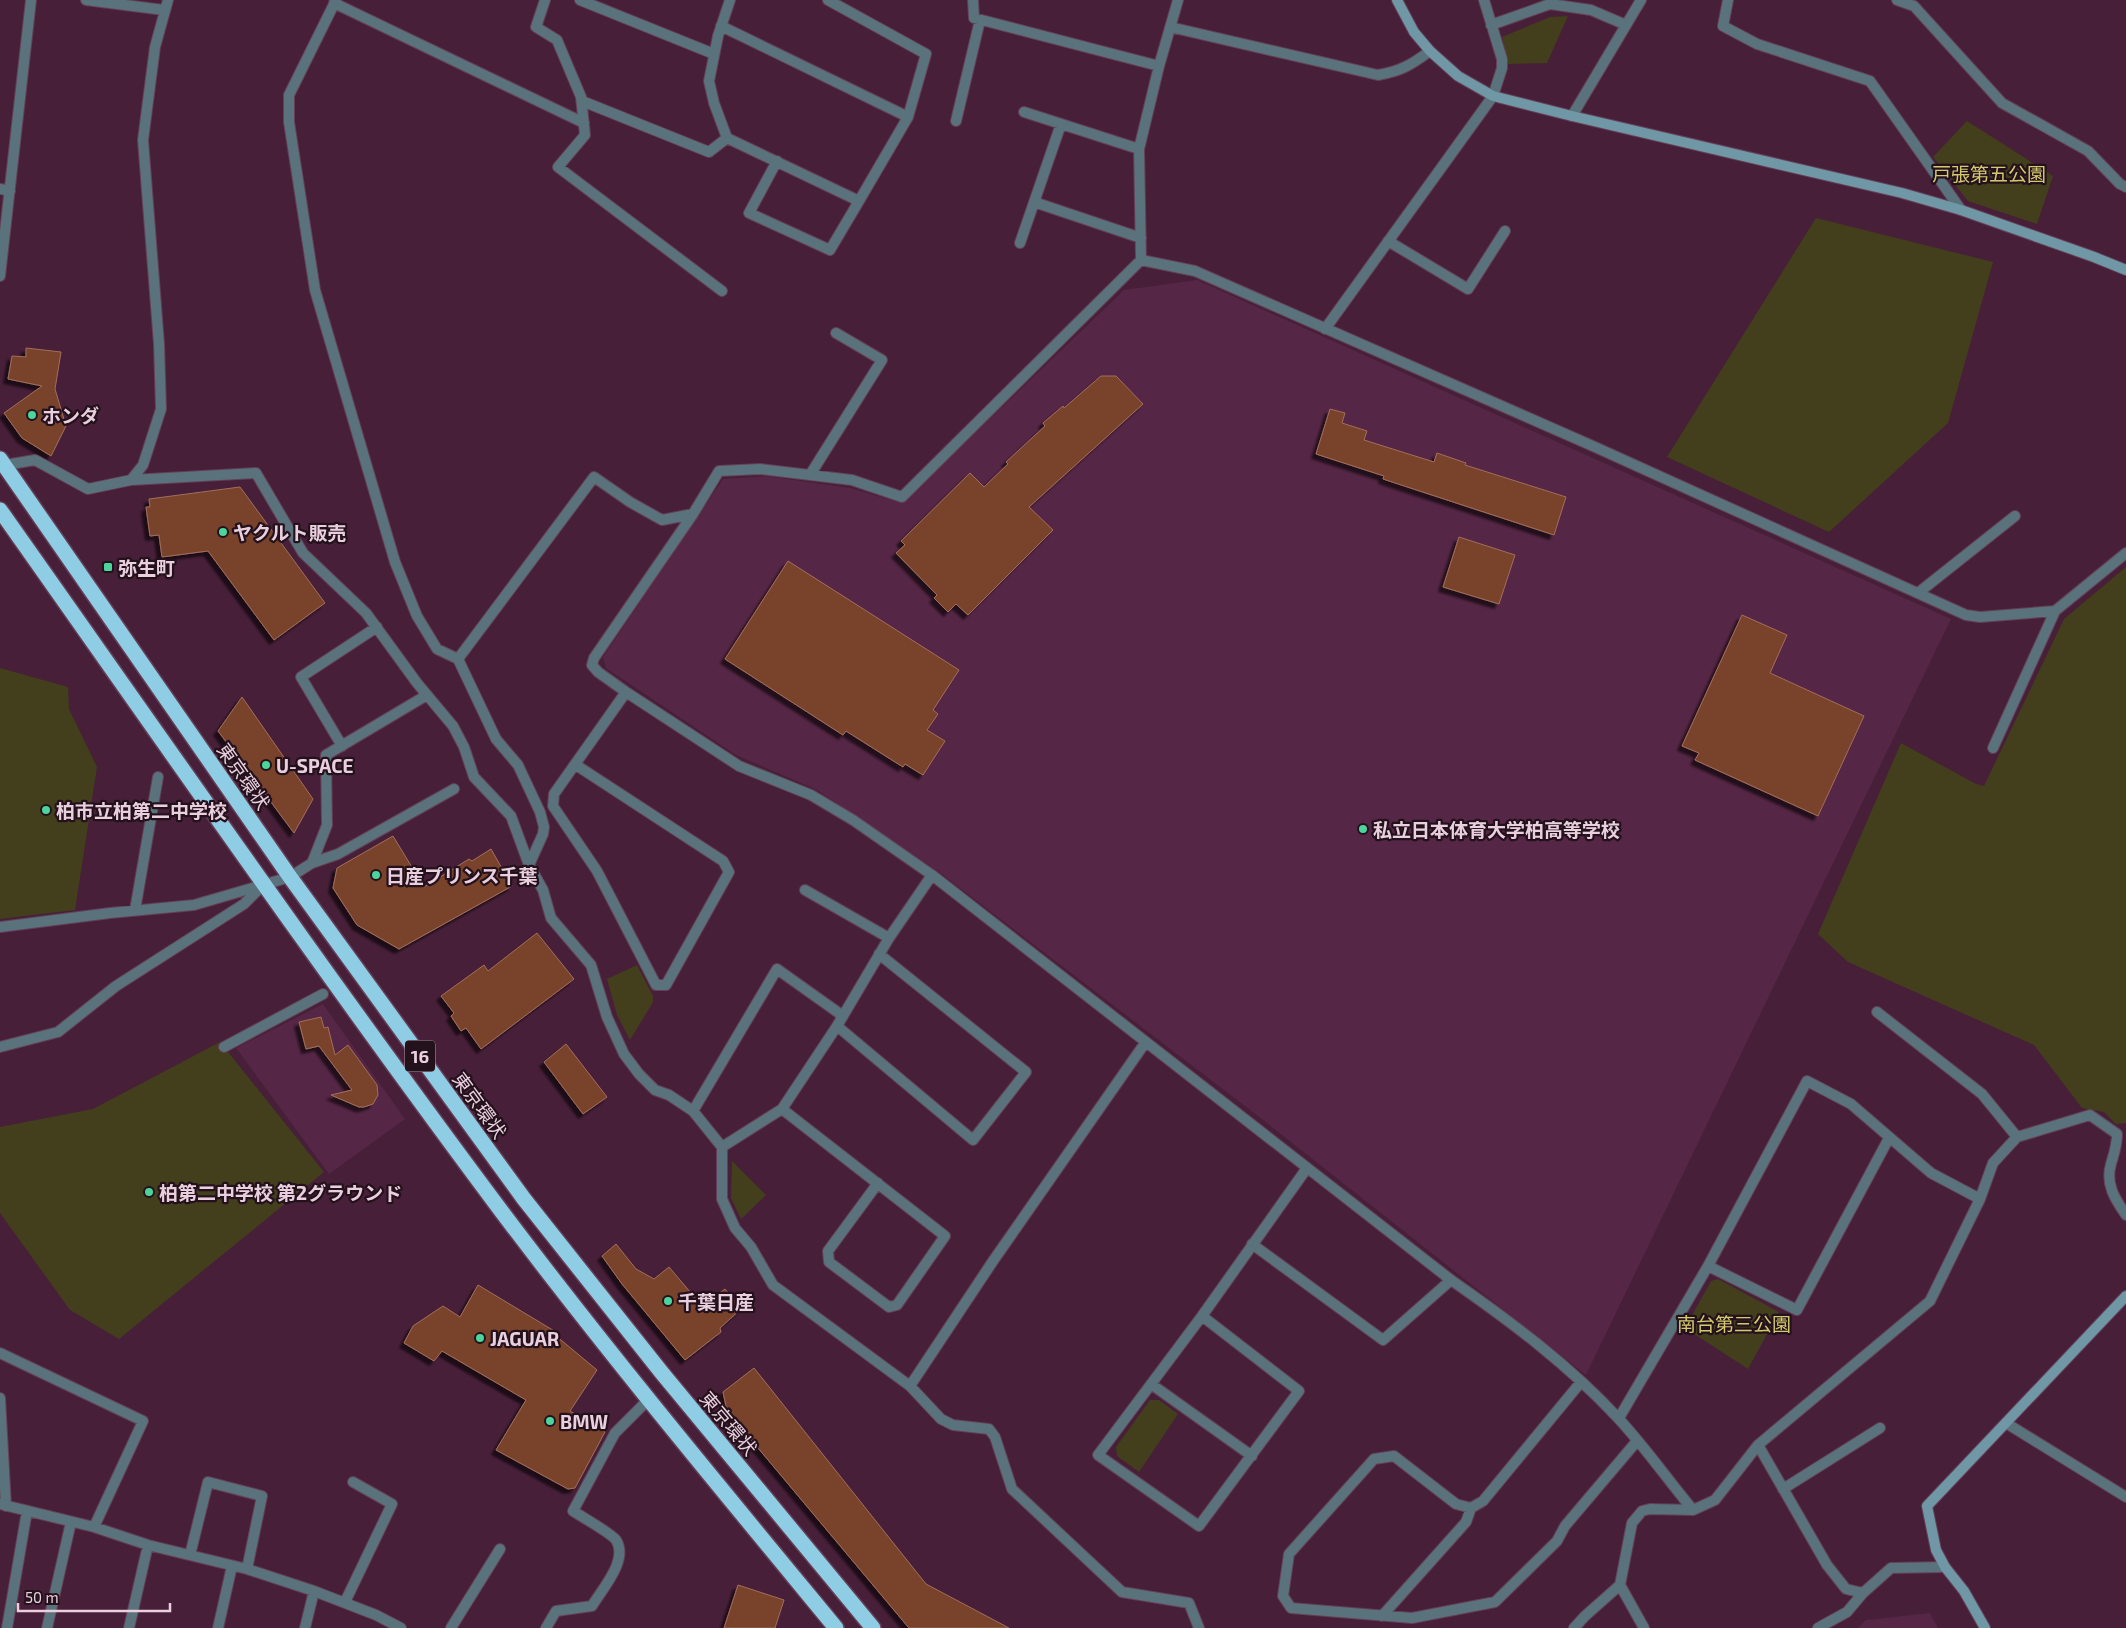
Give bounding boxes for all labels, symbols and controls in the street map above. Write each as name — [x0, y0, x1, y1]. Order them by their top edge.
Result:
park label: 戸張第五公園 — [1932, 162, 2046, 185]
place label: ホンダ — [42, 404, 99, 427]
marker: ホンダ — [26, 409, 38, 421]
place label: ヤクルト販売 — [233, 521, 346, 544]
marker: ヤクルト販売 — [217, 526, 229, 538]
place label: 弥生町 — [118, 556, 175, 579]
marker: 弥生町 — [102, 561, 114, 573]
street label: 東京環状 — [213, 738, 275, 814]
place label: U-SPACE — [276, 754, 354, 777]
marker: U-SPACE — [260, 759, 272, 771]
place label: 柏市立柏第二中学校 — [56, 799, 227, 822]
marker: 柏市立柏第二中学校 — [40, 804, 52, 816]
place label: 私立日本体育大学柏高等学校 — [1373, 818, 1620, 841]
marker: 私立日本体育大学柏高等学校 — [1357, 823, 1369, 835]
place label: 日産プリンス千葉 — [386, 864, 538, 887]
marker: 日産プリンス千葉 — [370, 869, 382, 881]
road number: 16 — [405, 1040, 435, 1072]
street label: 東京環状 — [448, 1067, 512, 1143]
place label: 柏第二中学校 第2グラウンド — [159, 1181, 402, 1204]
marker: 柏第二中学校 第2グラウンド — [143, 1186, 155, 1198]
place label: 千葉日産 — [678, 1290, 754, 1313]
marker: 千葉日産 — [662, 1295, 674, 1307]
park label: 南台第三公園 — [1677, 1312, 1791, 1335]
place label: JAGUAR — [490, 1327, 559, 1350]
marker: JAGUAR — [474, 1332, 486, 1344]
street label: 東京環状 — [696, 1386, 762, 1460]
place label: BMW — [560, 1410, 608, 1433]
marker: BMW — [544, 1415, 556, 1427]
scale bar — [18, 1580, 170, 1612]
text: 50 m — [25, 1588, 59, 1606]

